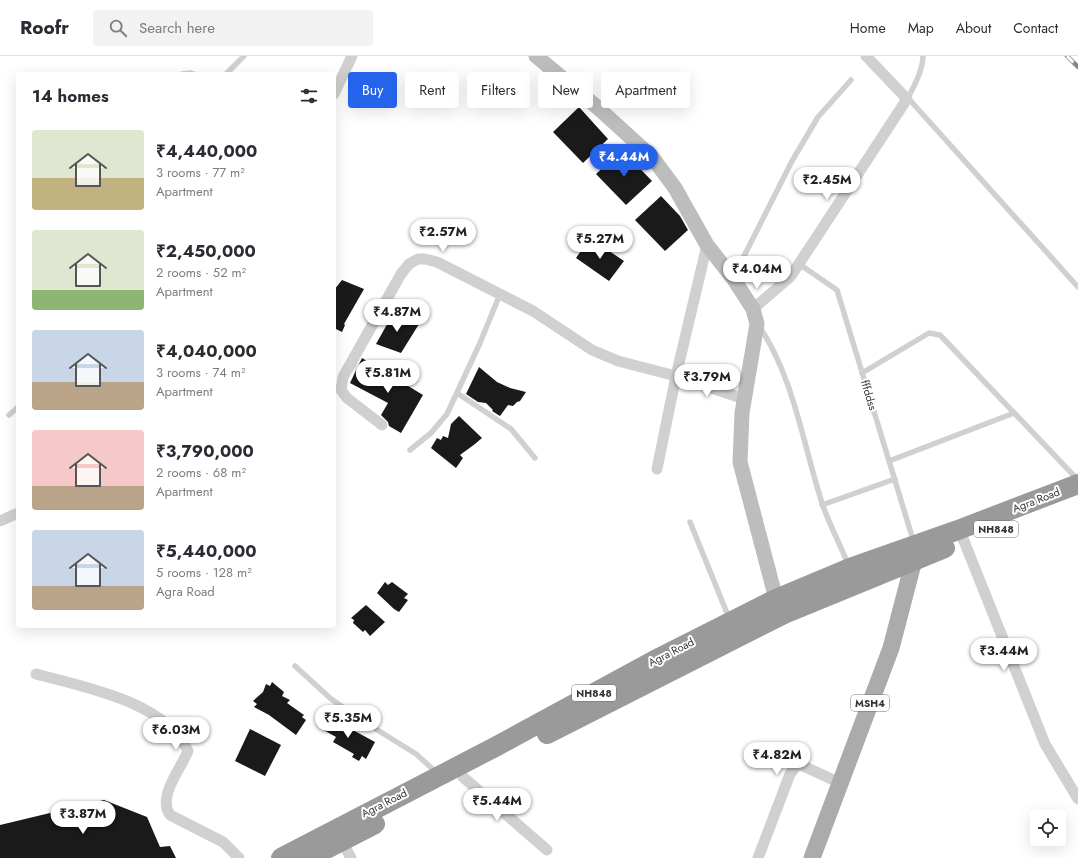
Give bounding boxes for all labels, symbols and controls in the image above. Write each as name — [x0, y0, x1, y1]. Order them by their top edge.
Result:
search box — [93, 10, 373, 46]
text: Roofr — [20, 14, 69, 41]
icon: search — [107, 17, 129, 39]
text: Search here — [139, 17, 215, 39]
text: Home — [850, 18, 886, 38]
text: Map — [908, 18, 934, 38]
text: About — [956, 18, 991, 38]
text: Contact — [1013, 18, 1058, 38]
chip: Buy — [348, 72, 397, 108]
chip: Rent — [405, 72, 459, 108]
chip: Filters — [467, 72, 530, 108]
chip: New — [538, 72, 593, 108]
chip: Apartment — [601, 72, 690, 108]
text: 14 homes — [32, 84, 109, 108]
icon: filters — [298, 85, 320, 107]
text: ₹4,440,000 — [156, 139, 257, 163]
pin: ₹4.44M — [591, 144, 657, 178]
icon: home — [64, 146, 112, 194]
text: ₹4.44M — [599, 147, 649, 166]
text: 3 rooms · 77 m² — [156, 163, 245, 182]
pin: ₹2.45M — [794, 167, 860, 201]
text: ₹2.45M — [802, 170, 852, 189]
text: Apartment — [156, 182, 213, 201]
pin: ₹2.57M — [410, 219, 476, 253]
text: ₹2.57M — [419, 222, 467, 241]
pin: ₹5.27M — [567, 226, 633, 260]
text: ₹5.27M — [576, 229, 624, 248]
text: ₹2,450,000 — [156, 239, 256, 263]
icon: home — [64, 246, 112, 294]
pin: ₹4.04M — [724, 256, 790, 290]
text: ₹4.04M — [732, 259, 782, 278]
text: 2 rooms · 52 m² — [156, 263, 246, 282]
text: Apartment — [156, 282, 213, 301]
pin: ₹4.87M — [364, 299, 430, 333]
text: ₹4.87M — [373, 302, 421, 321]
text: ₹4,040,000 — [156, 339, 257, 363]
icon: home — [64, 346, 112, 394]
pin: ₹5.81M — [355, 360, 421, 394]
text: 3 rooms · 74 m² — [156, 363, 245, 382]
text: ₹5.81M — [365, 363, 411, 382]
pin: ₹3.79M — [674, 364, 740, 398]
text: ₹3.79M — [683, 367, 731, 386]
street label: fffddss — [857, 378, 881, 413]
text: Apartment — [156, 382, 213, 401]
text: ₹3,790,000 — [156, 439, 254, 463]
icon: home — [64, 446, 112, 494]
text: 2 rooms · 68 m² — [156, 463, 246, 482]
text: Apartment — [156, 482, 213, 501]
street label: Agra Road — [1010, 484, 1062, 516]
road number: NH848 — [974, 521, 1018, 537]
text: ₹5,440,000 — [156, 539, 256, 563]
icon: home — [64, 546, 112, 594]
text: 5 rooms · 128 m² — [156, 563, 252, 582]
text: Agra Road — [156, 582, 215, 601]
street label: Agra Road — [645, 634, 697, 670]
pin: ₹3.44M — [971, 638, 1037, 672]
text: ₹3.44M — [979, 641, 1029, 660]
road number: NH848 — [572, 685, 616, 701]
road number: MSH4 — [851, 695, 889, 711]
pin: ₹5.35M — [315, 705, 381, 739]
text: ₹5.35M — [324, 708, 372, 727]
pin: ₹6.03M — [143, 717, 209, 751]
text: ₹6.03M — [152, 720, 200, 739]
pin: ₹4.82M — [744, 742, 810, 776]
text: ₹4.82M — [753, 745, 801, 764]
street label: Agra Road — [358, 785, 410, 821]
pin: ₹5.44M — [464, 788, 530, 822]
text: ₹5.44M — [472, 791, 522, 810]
pin: ₹3.87M — [50, 801, 116, 835]
text: ₹3.87M — [60, 804, 106, 823]
map controls — [1030, 810, 1066, 846]
button: locate — [1030, 810, 1066, 846]

